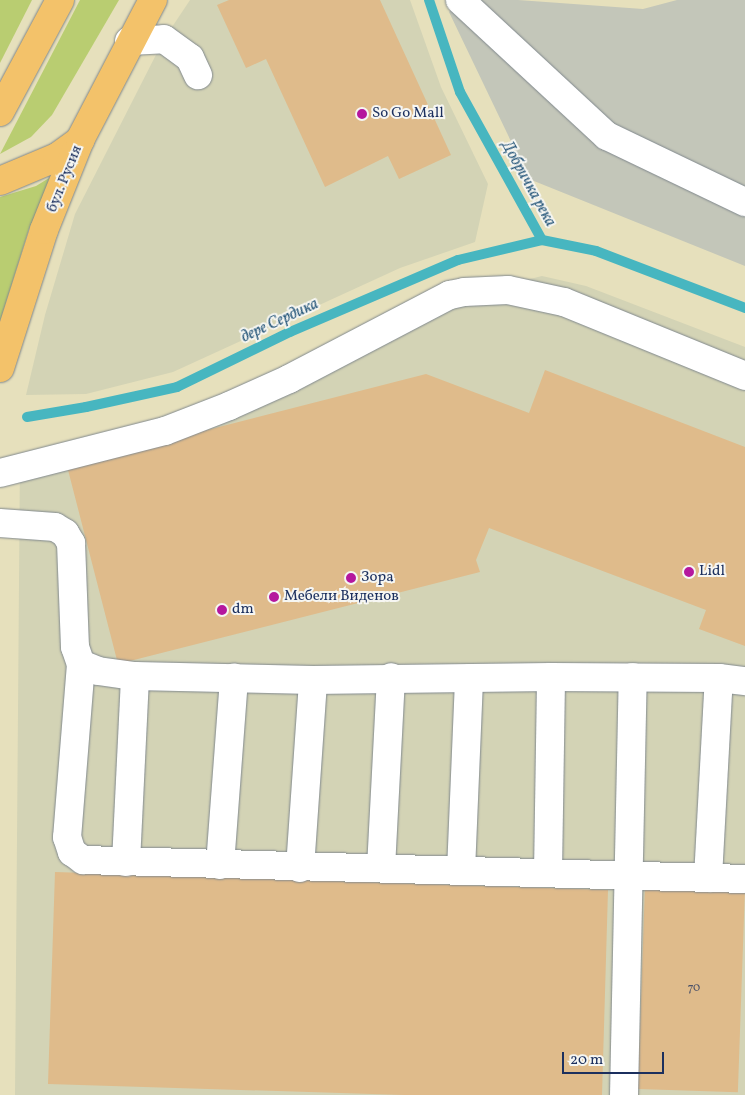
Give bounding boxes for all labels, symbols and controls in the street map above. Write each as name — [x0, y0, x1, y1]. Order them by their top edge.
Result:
place label: So Go Mall — [372, 105, 444, 123]
marker: So Go Mall — [356, 108, 368, 120]
water label: Добричка река — [497, 138, 559, 230]
street label: бул. Русия — [43, 143, 87, 215]
water label: дере Сердика — [238, 295, 322, 347]
place label: Lidl — [699, 563, 725, 581]
marker: Lidl — [683, 566, 695, 578]
place label: Зора — [361, 569, 394, 587]
marker: Зора — [345, 572, 357, 584]
place label: Мебели Виденов — [284, 588, 399, 606]
marker: Мебели Виденов — [268, 591, 280, 603]
place label: dm — [232, 601, 254, 619]
marker: dm — [216, 604, 228, 616]
house number: 70 — [688, 982, 700, 996]
scale bar — [565, 1042, 668, 1074]
text: 20 m — [570, 1050, 603, 1071]

